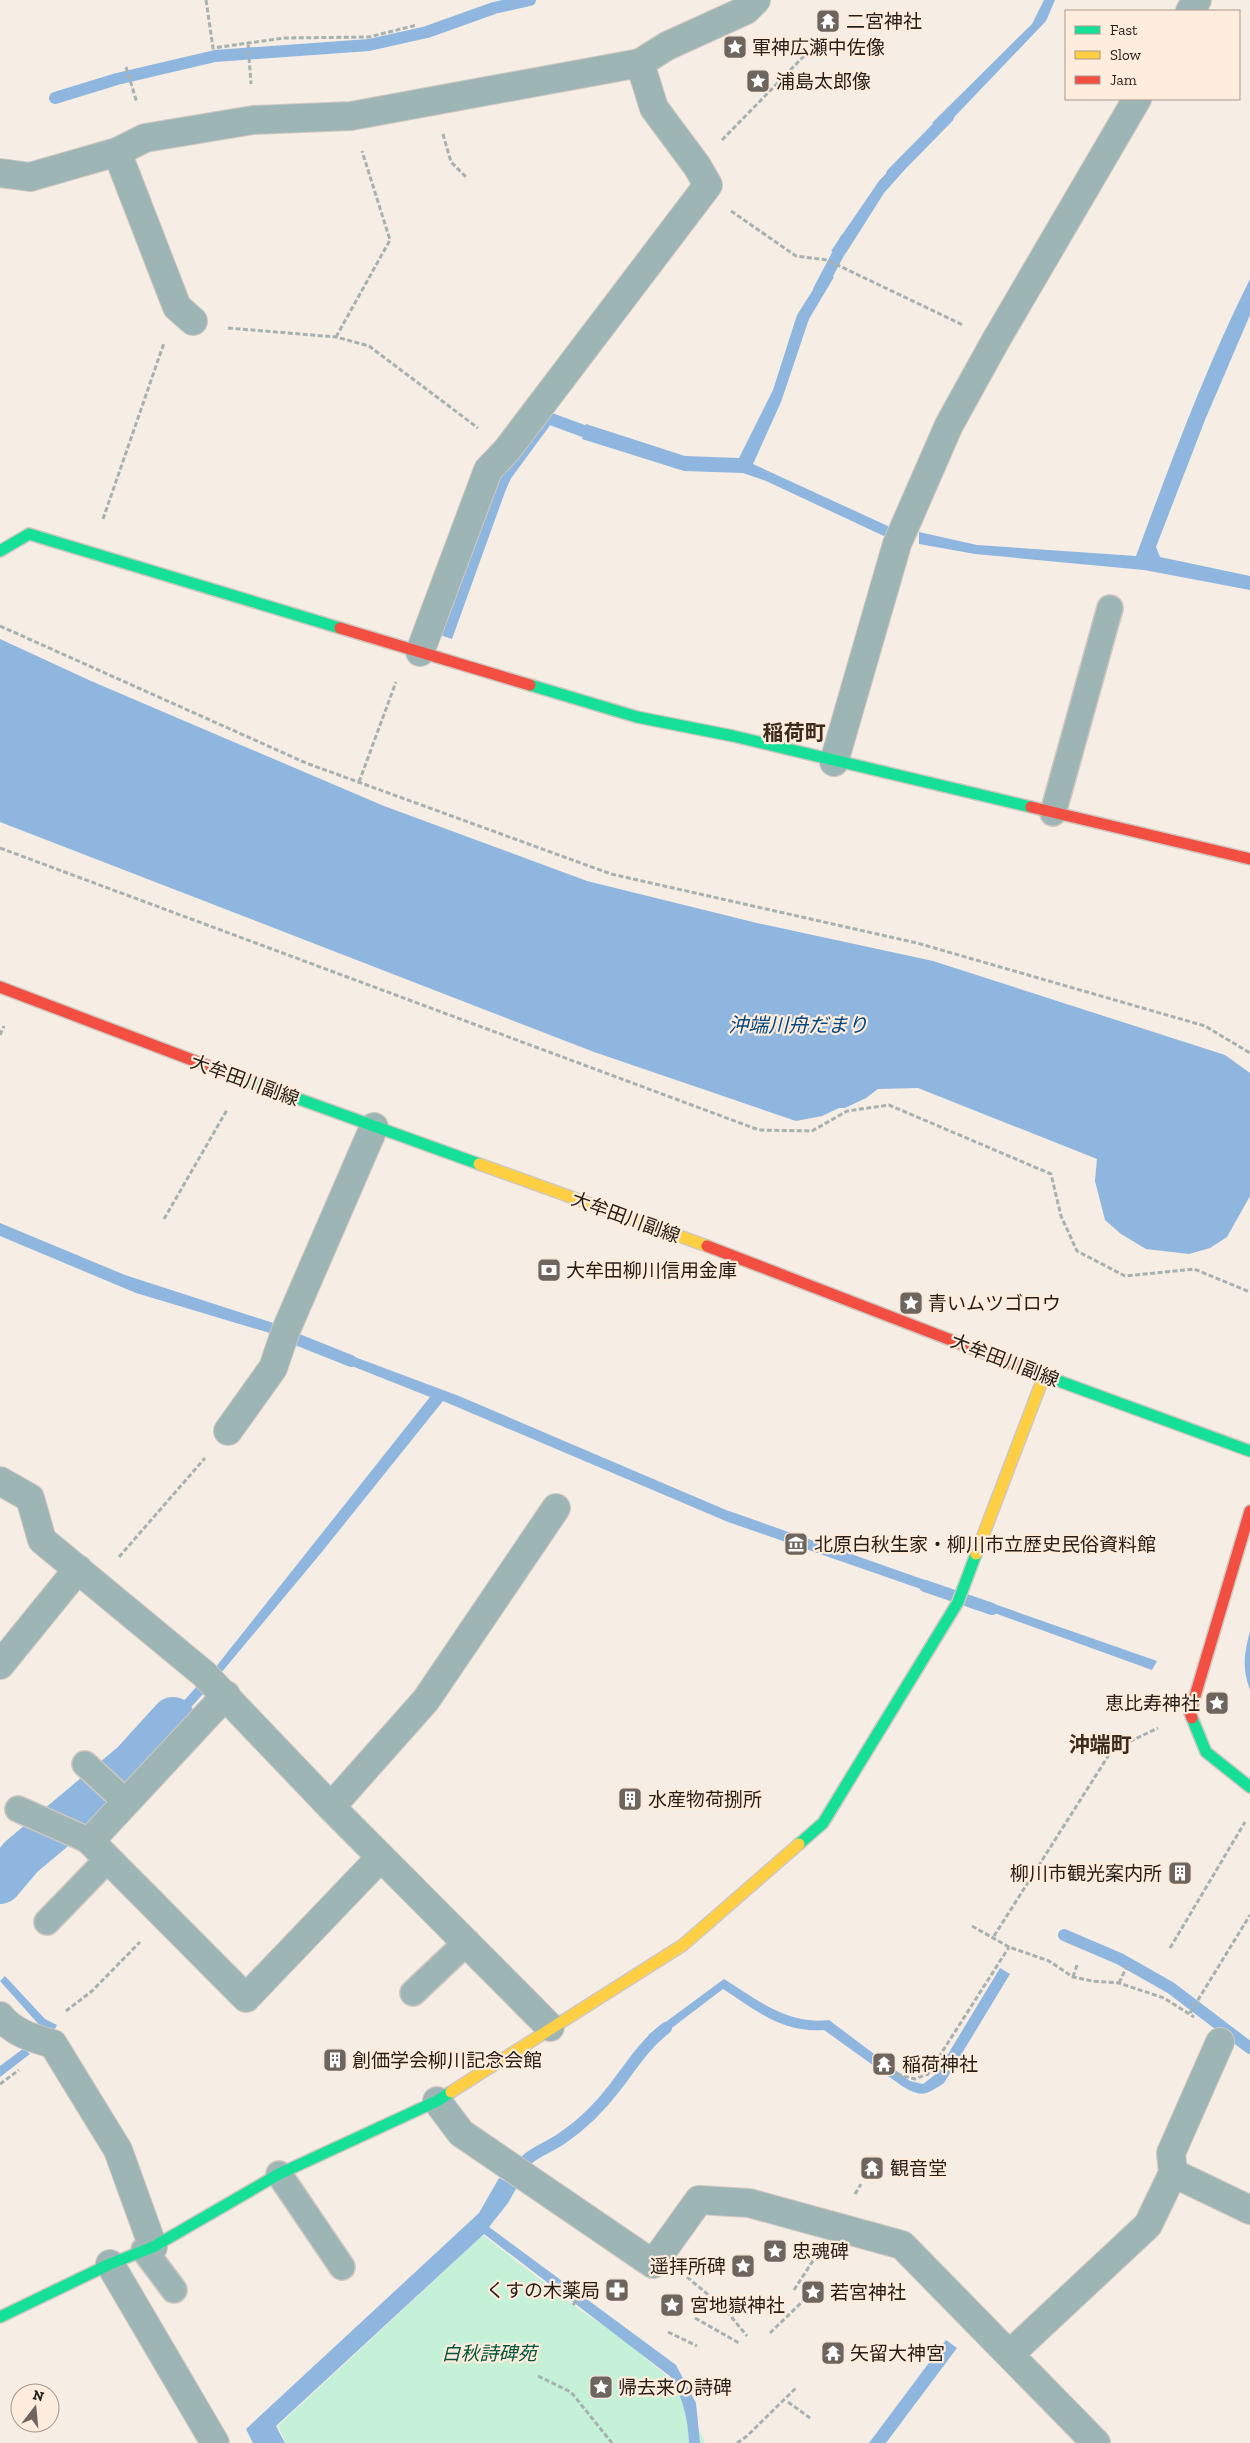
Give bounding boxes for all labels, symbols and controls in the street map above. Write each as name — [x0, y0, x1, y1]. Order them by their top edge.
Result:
temple icon: 二宮神社 — [815, 8, 841, 34]
place label: 二宮神社 — [846, 10, 922, 33]
legend — [1065, 10, 1240, 100]
text: Fast — [1110, 21, 1138, 39]
place icon: 軍神広瀬中佐像 — [722, 34, 748, 60]
place label: 軍神広瀬中佐像 — [752, 36, 885, 59]
text: Slow — [1110, 46, 1142, 64]
place icon: 浦島太郎像 — [745, 68, 771, 94]
place label: 浦島太郎像 — [776, 70, 871, 93]
text: Jam — [1110, 71, 1137, 89]
district label: 稲荷町 — [763, 720, 826, 745]
water label: 沖端川舟だまり — [728, 1013, 868, 1037]
street label: 大牟田川副線 — [187, 1050, 302, 1111]
street label: 大牟田川副線 — [568, 1187, 683, 1248]
bank icon: 大牟田柳川信用金庫 — [536, 1257, 562, 1283]
place label: 大牟田柳川信用金庫 — [566, 1259, 737, 1282]
place icon: 青いムツゴロウ — [898, 1290, 924, 1316]
place label: 青いムツゴロウ — [928, 1292, 1061, 1315]
street label: 大牟田川副線 — [947, 1329, 1062, 1392]
museum icon: 北原白秋生家・柳川市立歴史民俗資料館 — [783, 1531, 809, 1557]
place label: 北原白秋生家・柳川市立歴史民俗資料館 — [814, 1533, 1156, 1556]
place icon: 恵比寿神社 — [1204, 1690, 1230, 1716]
place label: 恵比寿神社 — [1105, 1692, 1200, 1715]
district label: 沖端町 — [1069, 1732, 1132, 1757]
building icon: 水産物荷捌所 — [617, 1786, 643, 1812]
place label: 水産物荷捌所 — [648, 1788, 762, 1811]
building icon: 柳川市観光案内所 — [1167, 1860, 1193, 1886]
place label: 柳川市観光案内所 — [1010, 1862, 1162, 1885]
building icon: 創価学会柳川記念会館 — [322, 2047, 348, 2073]
place label: 創価学会柳川記念会館 — [352, 2049, 542, 2072]
temple icon: 稲荷神社 — [871, 2051, 897, 2077]
place label: 稲荷神社 — [902, 2053, 978, 2076]
temple icon: 観音堂 — [859, 2155, 885, 2181]
place label: 観音堂 — [890, 2157, 947, 2180]
place icon: 忠魂碑 — [762, 2238, 788, 2264]
place label: 忠魂碑 — [792, 2240, 849, 2263]
place icon: 遥拝所碑 — [730, 2253, 756, 2279]
place label: 遥拝所碑 — [650, 2255, 726, 2278]
pharmacy icon: くすの木薬局 — [604, 2277, 630, 2303]
place label: くすの木薬局 — [486, 2279, 600, 2302]
place icon: 若宮神社 — [800, 2279, 826, 2305]
place label: 若宮神社 — [830, 2281, 906, 2304]
place icon: 宮地嶽神社 — [659, 2292, 685, 2318]
place label: 宮地嶽神社 — [690, 2294, 785, 2317]
temple icon: 矢留大神宮 — [820, 2340, 846, 2366]
park label: 白秋詩碑苑 — [441, 2342, 539, 2365]
place label: 矢留大神宮 — [850, 2342, 945, 2365]
place icon: 帰去来の詩碑 — [588, 2374, 614, 2400]
place label: 帰去来の詩碑 — [618, 2376, 732, 2399]
north arrow — [10, 2383, 60, 2433]
text: N — [31, 2386, 46, 2406]

